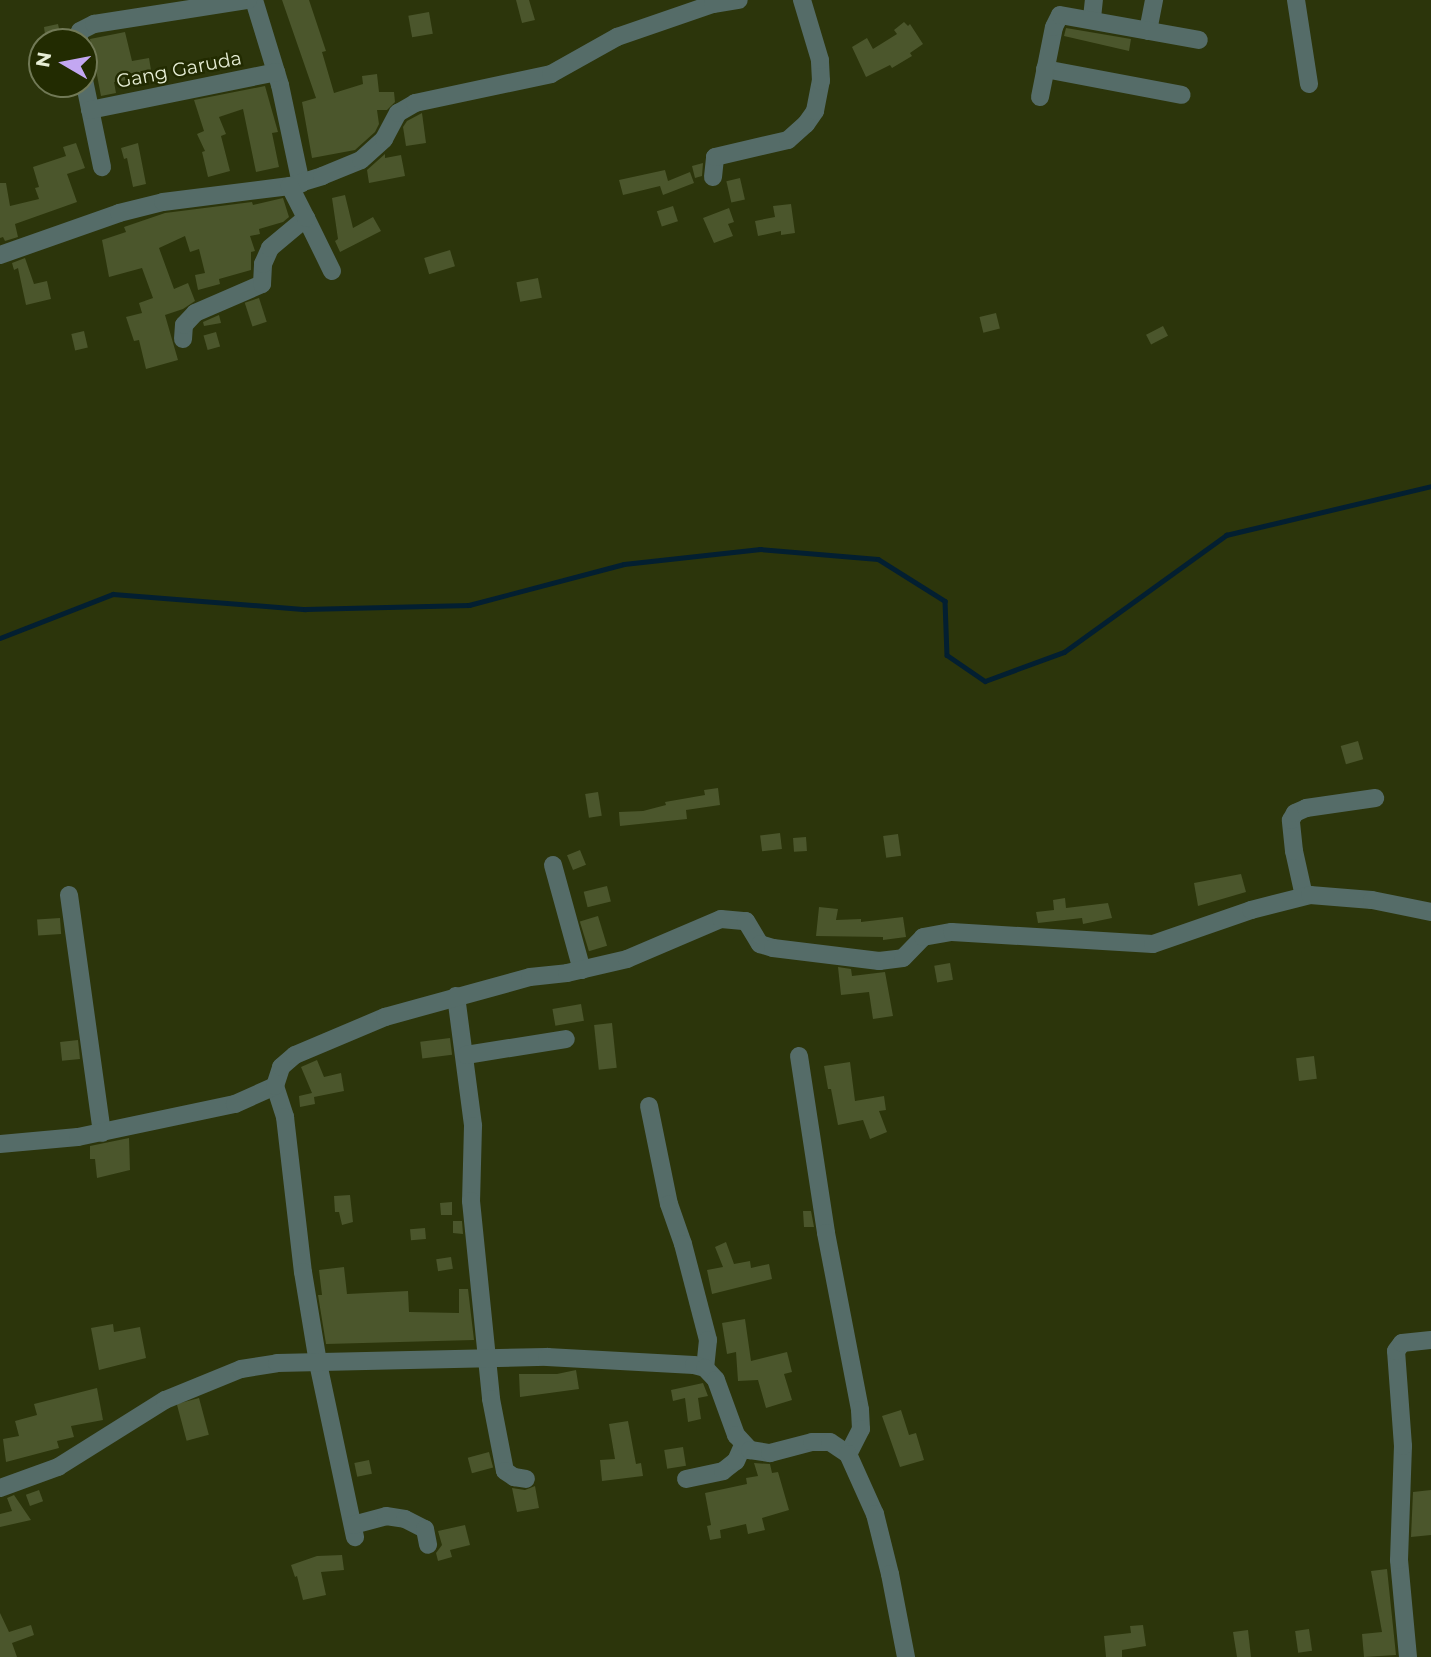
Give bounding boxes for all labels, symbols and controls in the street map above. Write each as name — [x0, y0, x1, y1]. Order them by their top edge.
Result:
north arrow — [28, 28, 98, 98]
street label: Gang Garuda — [114, 47, 244, 93]
text: N — [31, 50, 56, 69]

